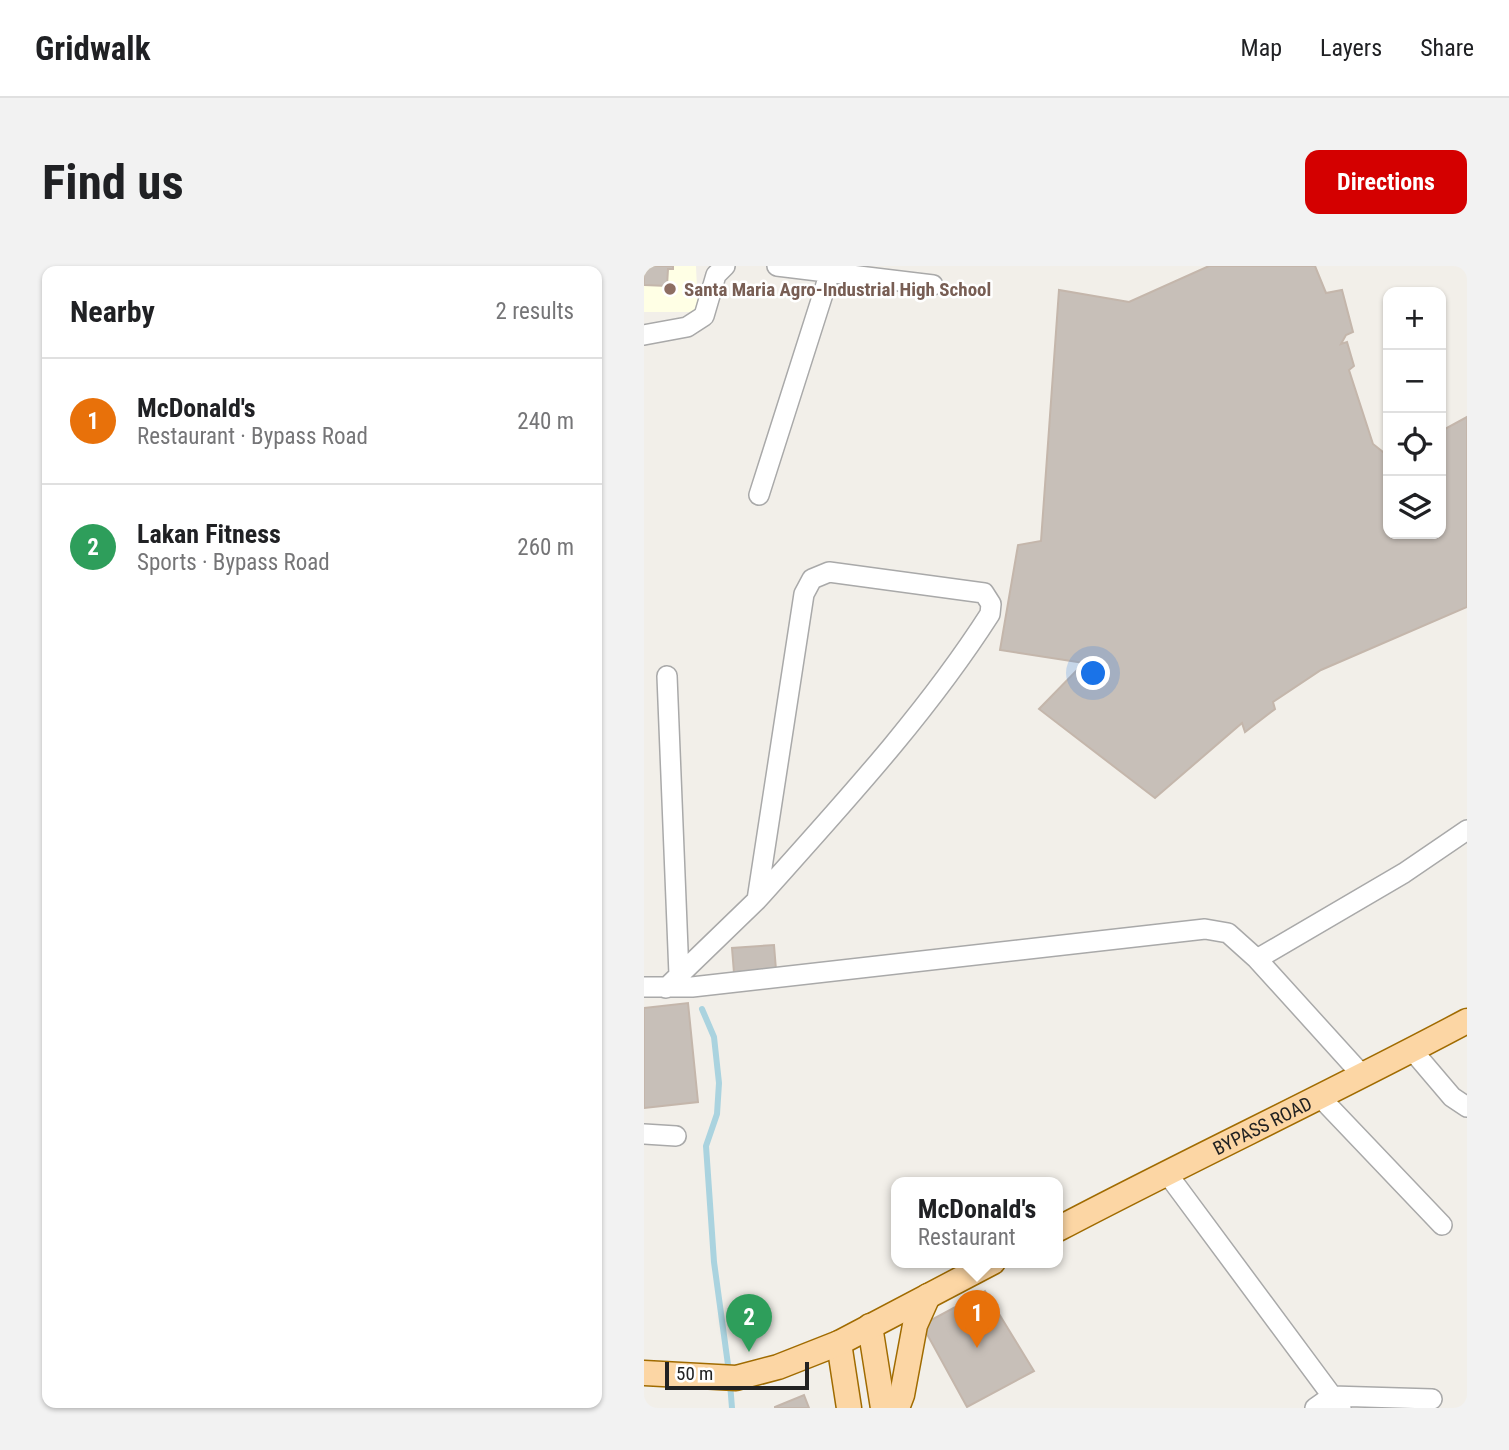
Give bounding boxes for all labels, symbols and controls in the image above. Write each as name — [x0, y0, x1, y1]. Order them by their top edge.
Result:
text: Gridwalk — [35, 29, 150, 68]
text: Map — [1241, 34, 1282, 62]
text: Layers — [1320, 34, 1382, 62]
text: Share — [1420, 34, 1474, 62]
button: Directions — [1305, 150, 1467, 214]
text: Find us — [42, 154, 184, 211]
place label: Santa Maria Agro-Industrial High School — [684, 278, 991, 301]
marker: Santa Maria Agro-Industrial High School — [662, 281, 678, 297]
map controls — [1383, 287, 1446, 539]
button: + — [1383, 287, 1446, 350]
text: Nearby — [70, 294, 155, 329]
text: 2 results — [496, 298, 574, 325]
button: − — [1383, 350, 1446, 413]
text: McDonald's — [137, 393, 256, 423]
text: 1 — [87, 408, 99, 435]
text: 240 m — [517, 408, 574, 435]
button: locate — [1383, 413, 1446, 476]
text: Restaurant · Bypass Road — [137, 423, 368, 450]
button: layers — [1383, 476, 1446, 539]
text: Lakan Fitness — [137, 519, 281, 549]
text: 2 — [87, 534, 99, 561]
text: 260 m — [517, 534, 574, 561]
text: Sports · Bypass Road — [137, 549, 330, 576]
your location — [1076, 656, 1110, 690]
street label: BYPASS ROAD — [1209, 1092, 1316, 1160]
popup — [891, 1177, 1063, 1268]
text: McDonald's — [918, 1194, 1036, 1224]
text: Restaurant — [918, 1224, 1016, 1251]
pin: 1 — [954, 1290, 1000, 1348]
pin: 2 — [726, 1294, 772, 1352]
scale bar — [665, 1359, 808, 1391]
text: 50 m — [676, 1362, 713, 1385]

